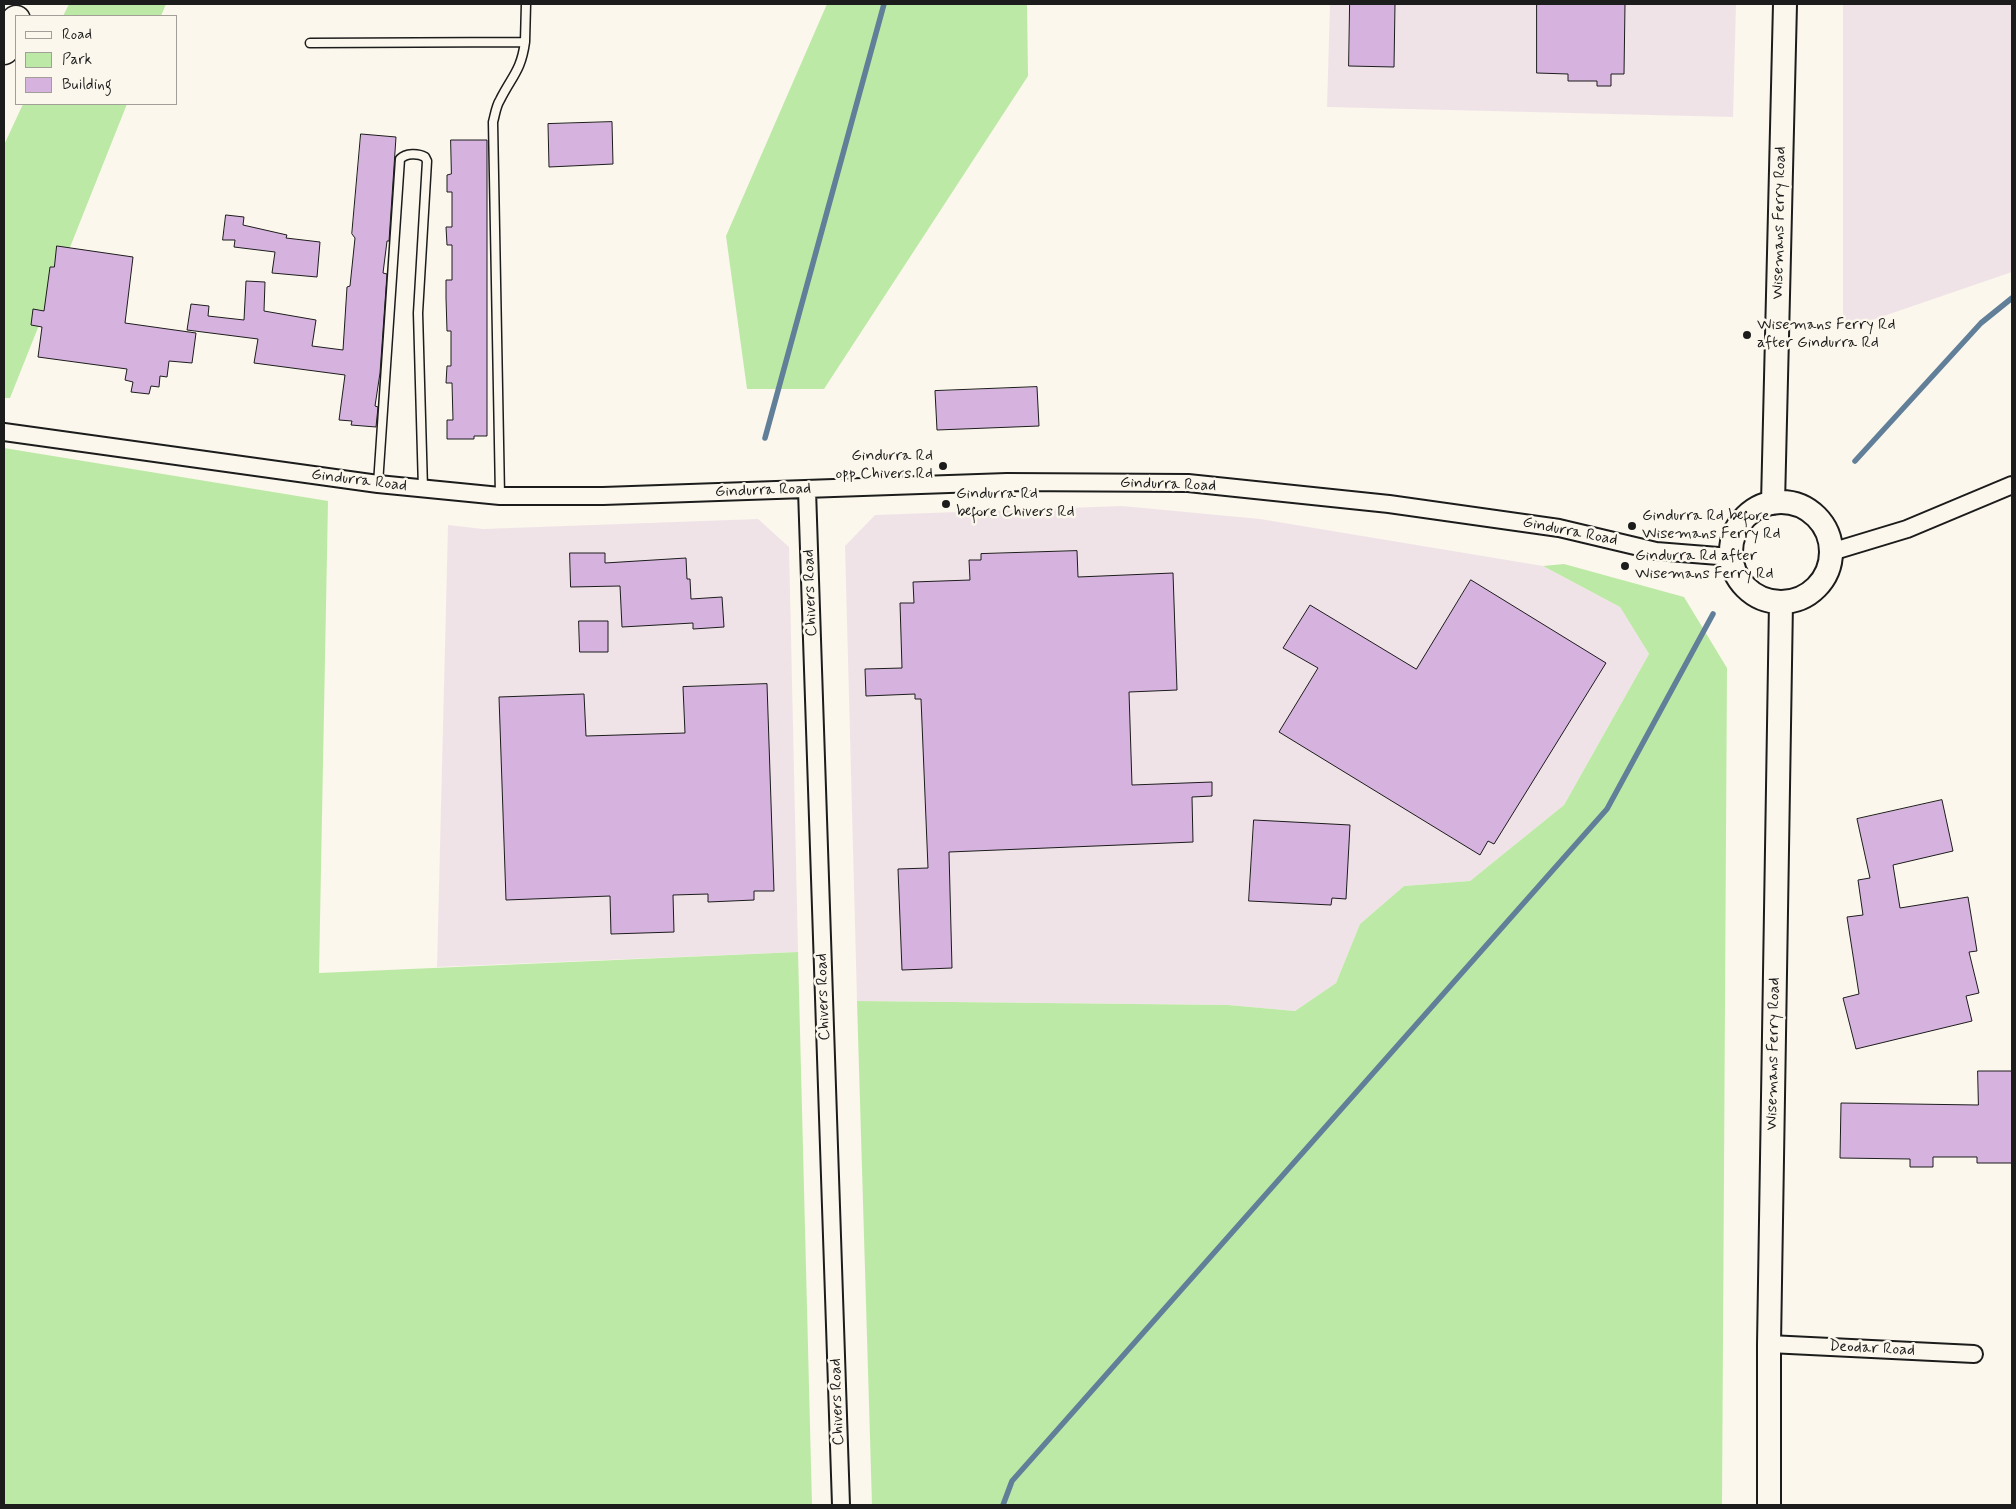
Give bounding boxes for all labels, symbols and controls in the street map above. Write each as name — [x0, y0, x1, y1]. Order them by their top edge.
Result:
legend — [15, 15, 178, 105]
text: Road — [62, 25, 92, 45]
text: Park — [62, 50, 92, 70]
text: Building — [62, 75, 112, 95]
street label: Wisemans Ferry Road — [1769, 146, 1791, 300]
place label: Wisemans Ferry Rd after Gindurra Rd — [1757, 316, 1895, 354]
marker: Wisemans Ferry Rd after Gindurra Rd — [1741, 329, 1753, 341]
place label: Gindurra Rd opp Chivers Rd — [836, 447, 933, 485]
marker: Gindurra Rd opp Chivers Rd — [937, 460, 949, 472]
street label: Gindurra Road — [310, 466, 408, 496]
street label: Gindurra Road — [1119, 474, 1217, 496]
street label: Gindurra Road — [714, 480, 812, 502]
place label: Gindurra Rd before Chivers Rd — [956, 485, 1075, 523]
marker: Gindurra Rd before Chivers Rd — [940, 498, 952, 510]
place label: Gindurra Rd before Wisemans Ferry Rd — [1642, 507, 1780, 545]
street label: Gindurra Road — [1521, 513, 1619, 551]
marker: Gindurra Rd before Wisemans Ferry Rd — [1626, 520, 1638, 532]
place label: Gindurra Rd after Wisemans Ferry Rd — [1635, 547, 1773, 585]
street label: Chivers Road — [800, 549, 822, 637]
marker: Gindurra Rd after Wisemans Ferry Rd — [1619, 560, 1631, 572]
street label: Chivers Road — [813, 953, 835, 1041]
street label: Wisemans Ferry Road — [1763, 977, 1785, 1131]
street label: Deodar Road — [1829, 1337, 1915, 1361]
street label: Chivers Road — [827, 1358, 849, 1446]

